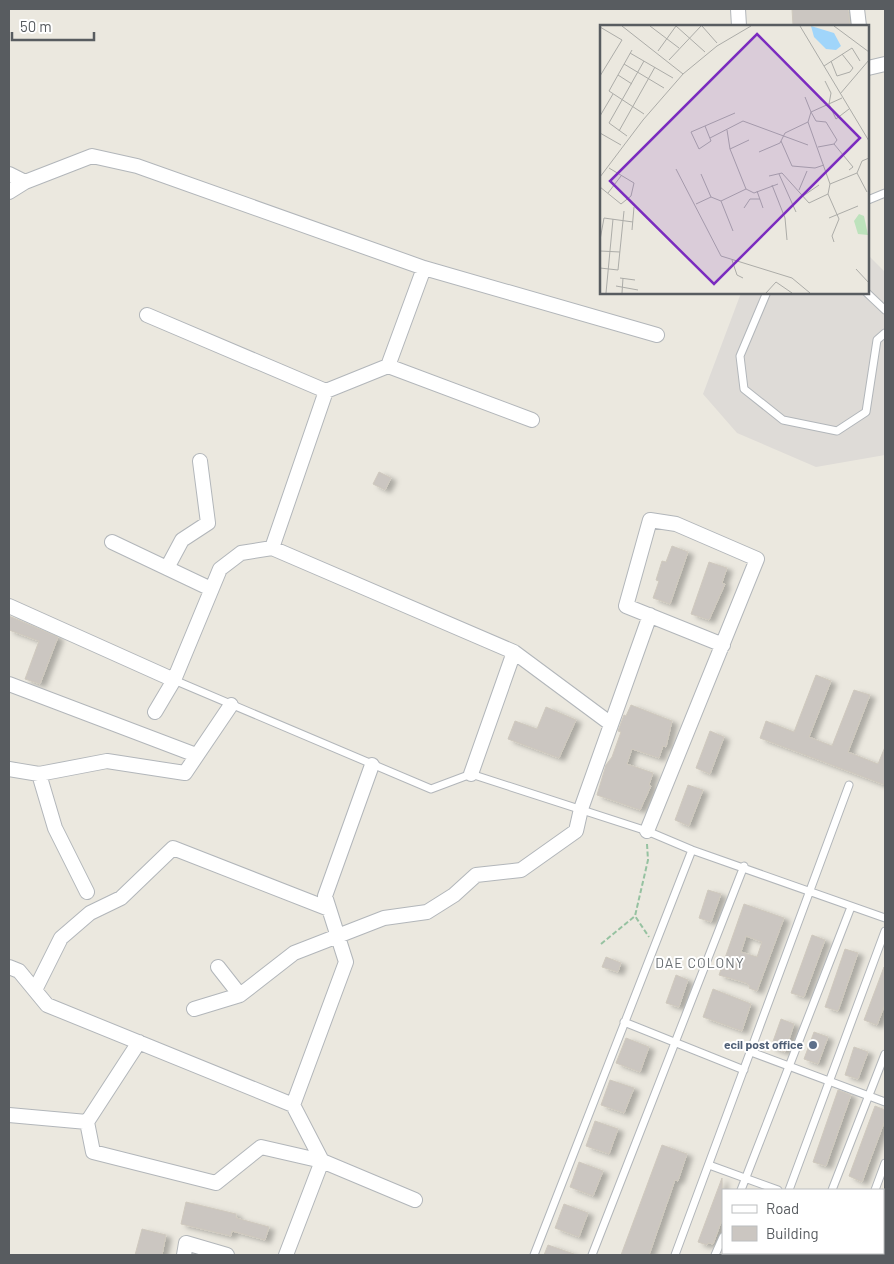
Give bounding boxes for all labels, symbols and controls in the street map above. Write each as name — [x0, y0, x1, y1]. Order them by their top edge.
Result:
scale bar — [12, 10, 95, 42]
text: 50 m — [20, 17, 52, 35]
inset map — [600, 25, 869, 294]
district label: DAE COLONY — [655, 954, 745, 971]
place label: ecil post office — [724, 1037, 803, 1051]
marker: ecil post office — [807, 1039, 819, 1051]
legend — [722, 1189, 884, 1254]
text: Road — [766, 1199, 799, 1217]
text: Building — [766, 1224, 819, 1242]

